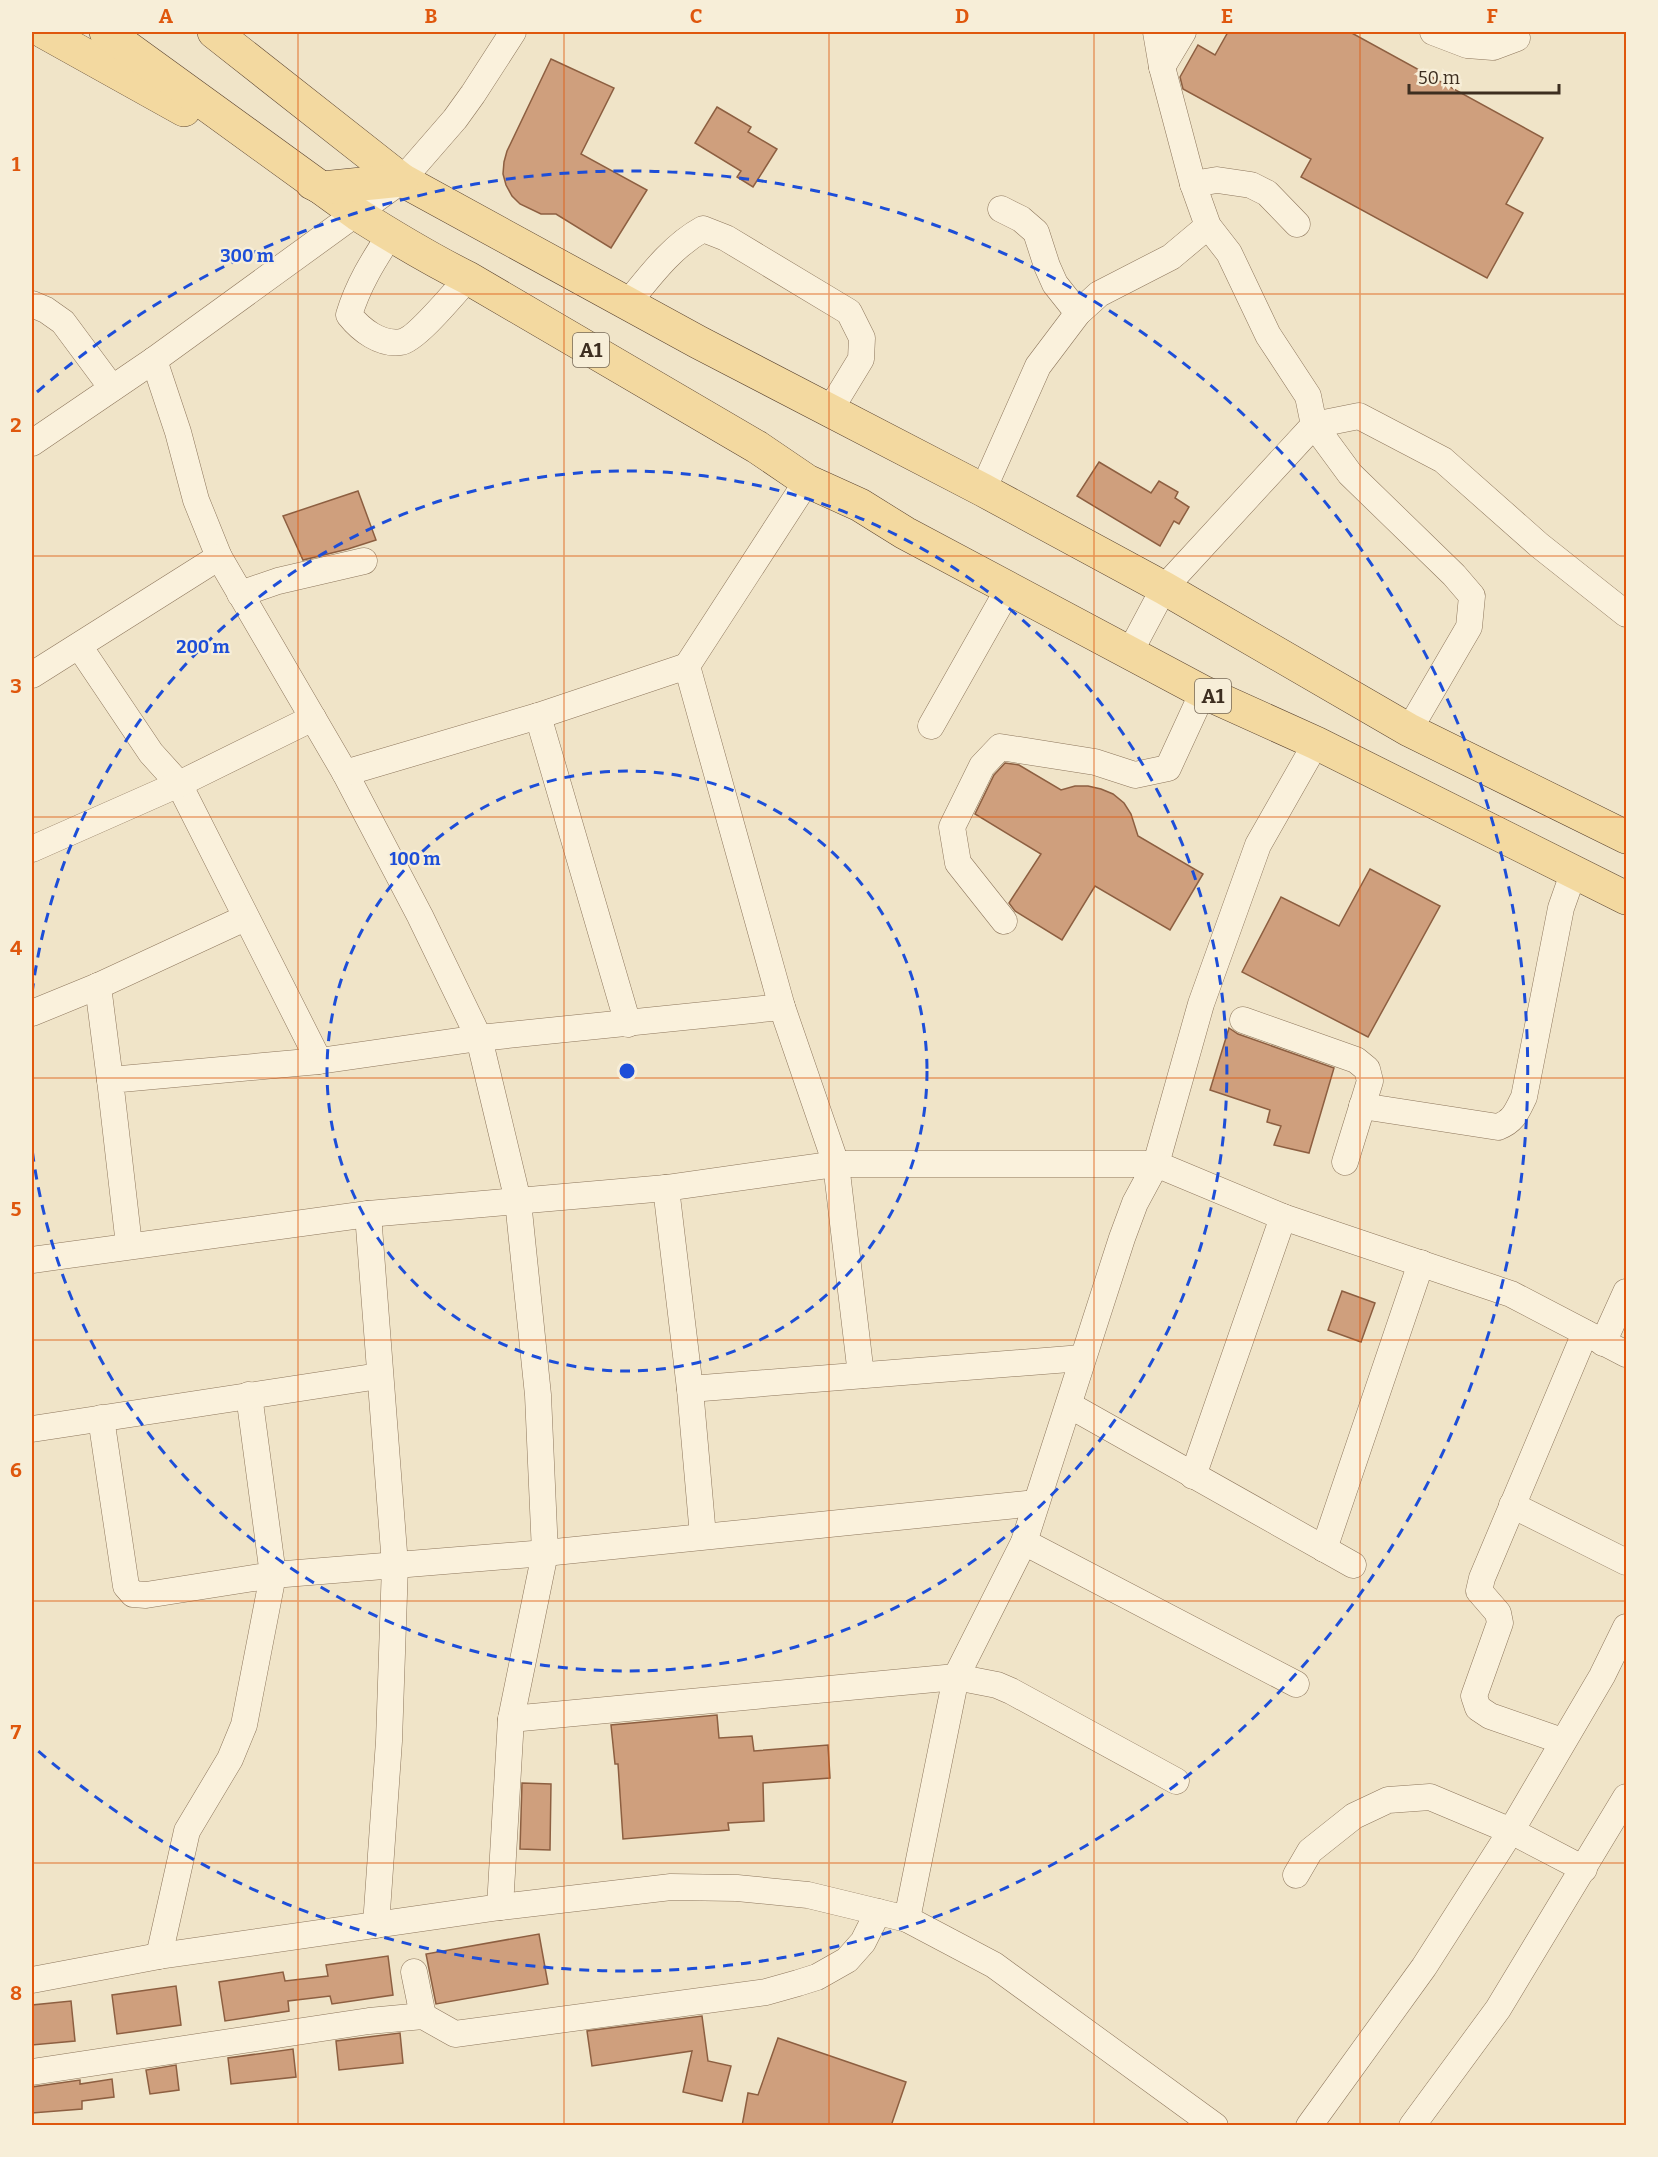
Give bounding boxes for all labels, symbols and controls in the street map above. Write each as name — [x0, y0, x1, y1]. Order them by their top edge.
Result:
text: A — [159, 4, 174, 28]
text: B — [425, 4, 438, 28]
text: C — [690, 4, 702, 28]
text: D — [955, 4, 969, 28]
text: E — [1221, 4, 1233, 28]
text: F — [1486, 4, 1498, 28]
scale bar — [1409, 57, 1559, 95]
text: 50 m — [1418, 67, 1460, 89]
text: 1 — [12, 152, 21, 176]
text: 300 m — [220, 245, 274, 267]
road number: A1 — [573, 333, 609, 367]
text: 2 — [10, 413, 22, 437]
text: 200 m — [176, 636, 230, 658]
text: 3 — [10, 674, 22, 698]
road number: A1 — [1195, 679, 1231, 713]
text: 100 m — [389, 848, 441, 870]
text: 4 — [10, 936, 22, 960]
centre of rings — [617, 1061, 637, 1081]
text: 5 — [11, 1197, 22, 1221]
text: 6 — [10, 1458, 22, 1482]
text: 7 — [11, 1720, 22, 1744]
text: 8 — [10, 1981, 22, 2005]

